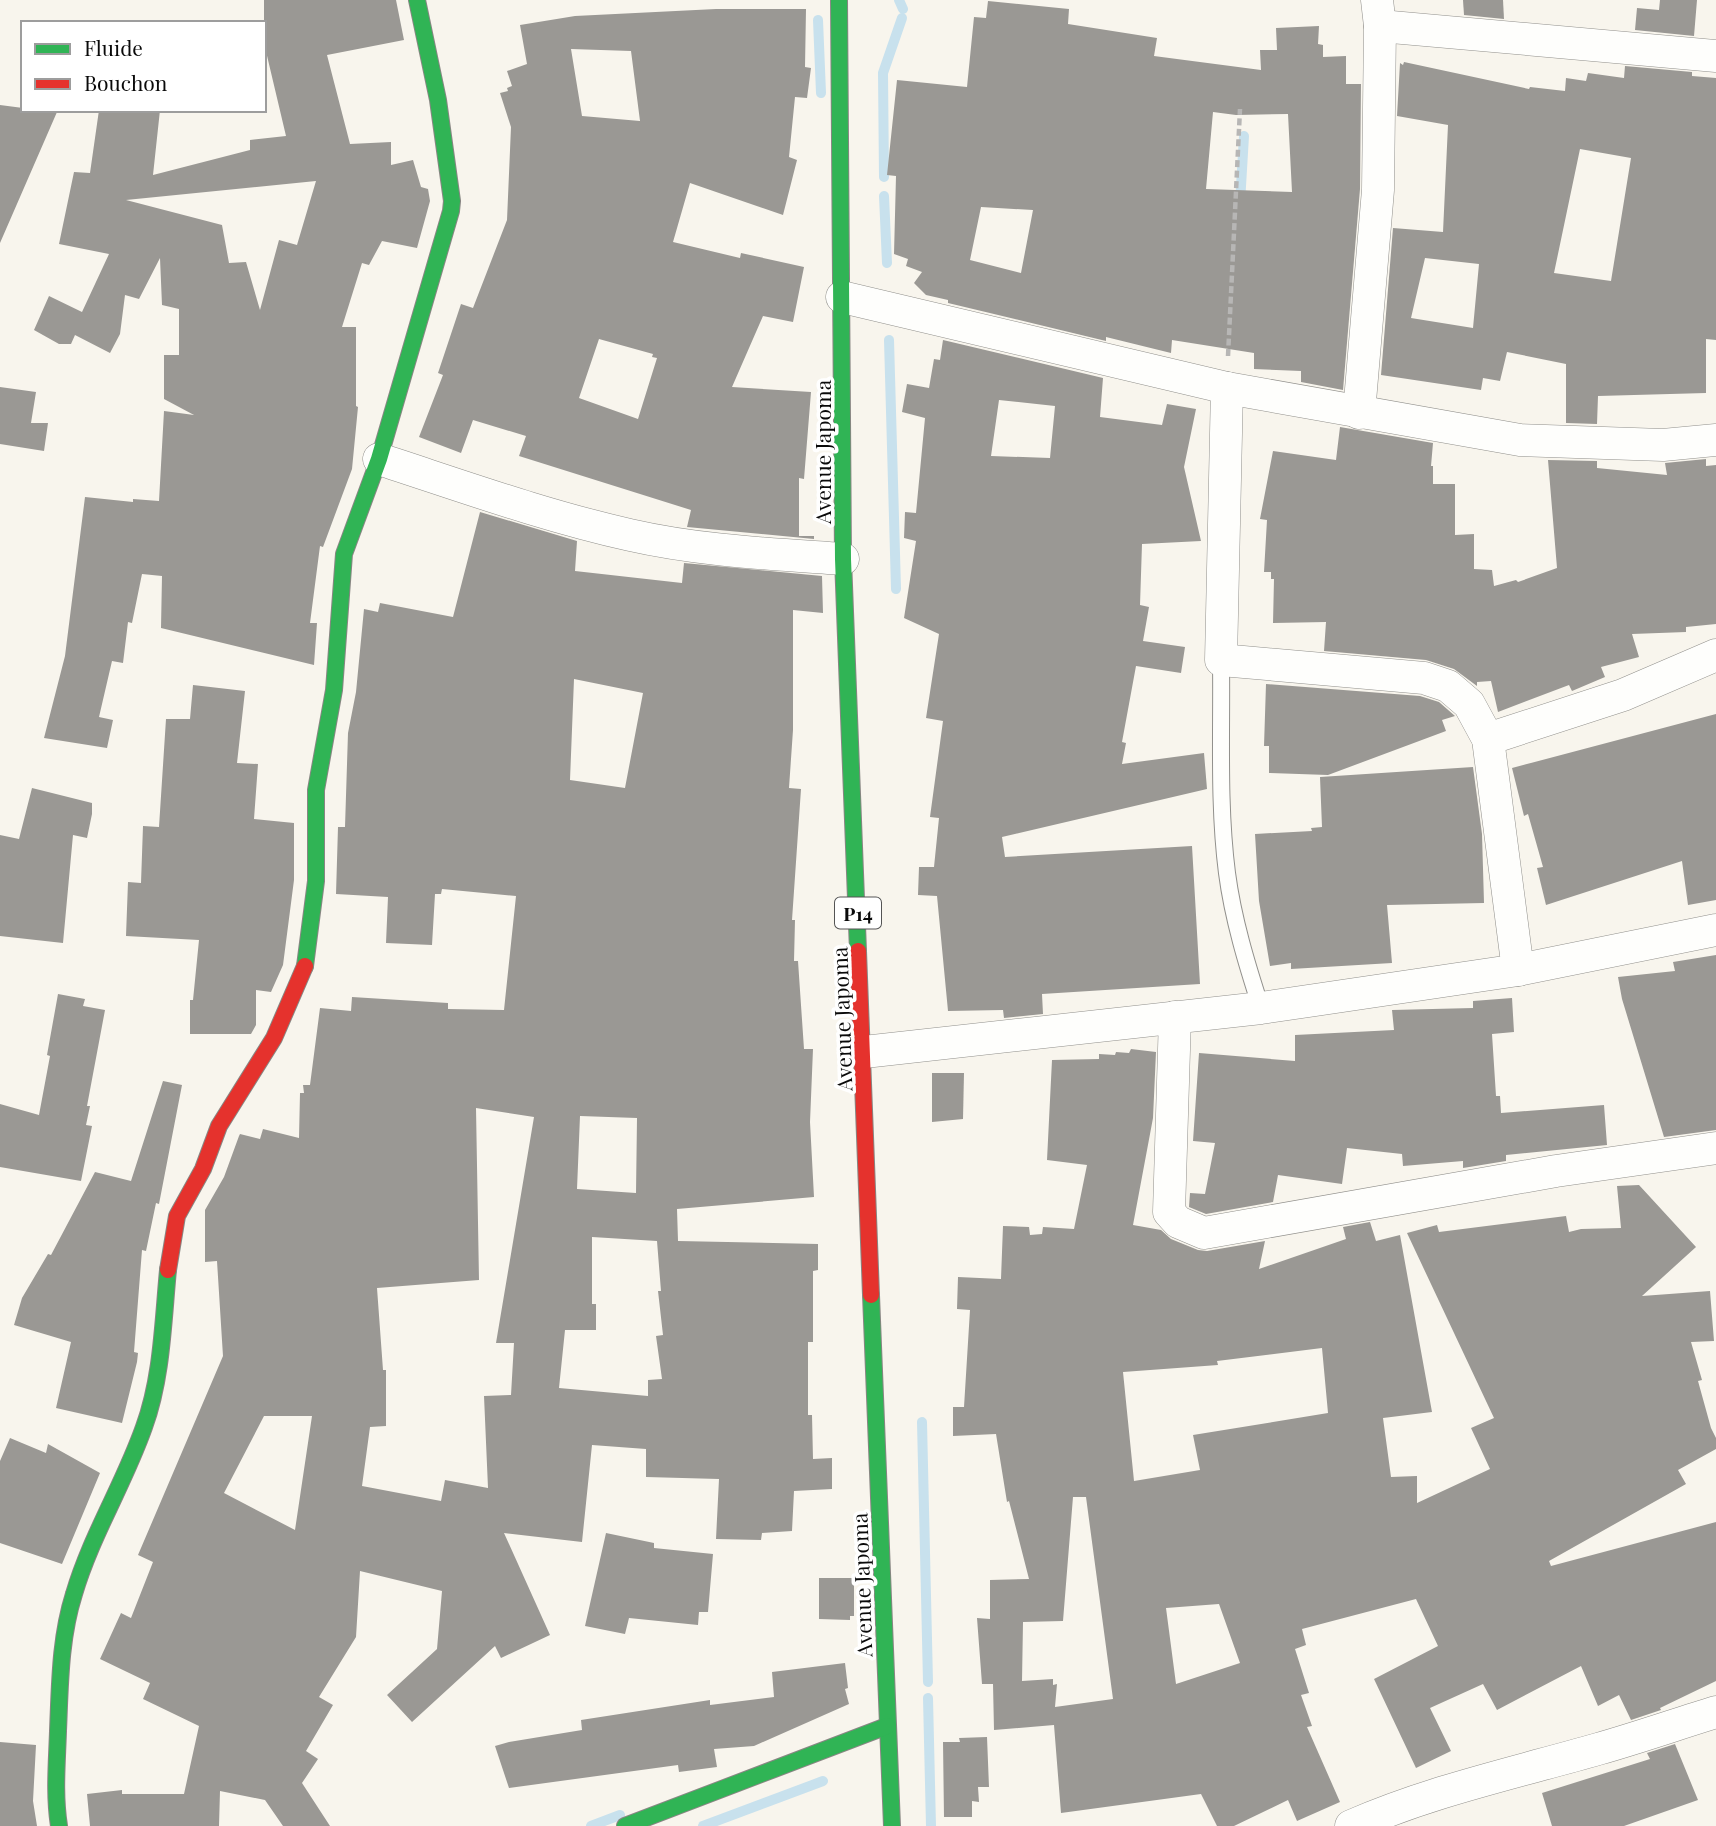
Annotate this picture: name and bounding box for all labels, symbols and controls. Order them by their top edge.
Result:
legend [21,21,266,112]
text: Fluide [84,33,143,61]
text: Bouchon [84,68,168,96]
street label: Avenue Japoma [808,379,836,525]
road number: P14 [835,897,881,928]
street label: Avenue Japoma [824,946,858,1093]
street label: Avenue Japoma [844,1512,878,1659]

